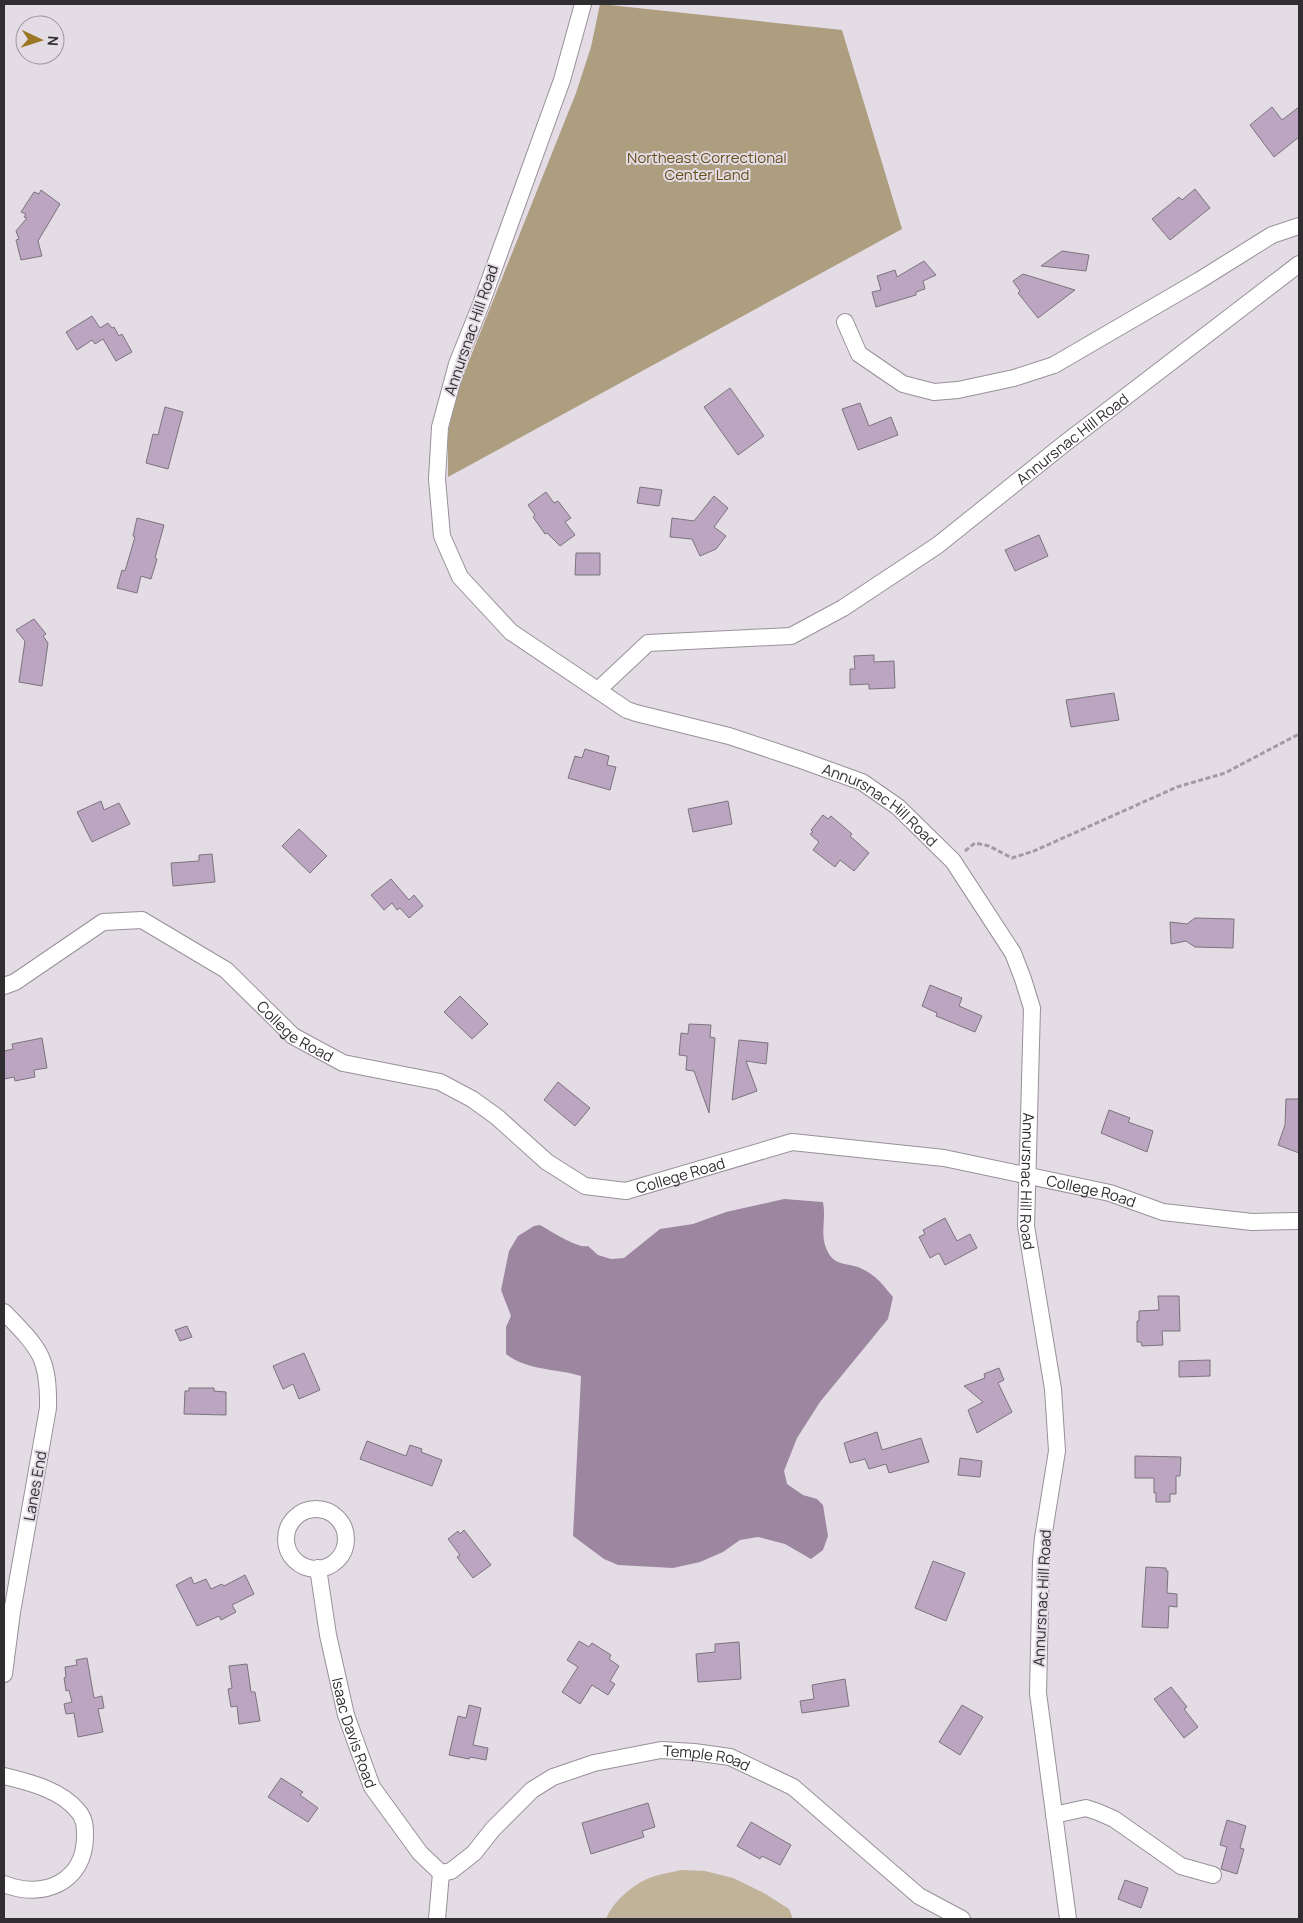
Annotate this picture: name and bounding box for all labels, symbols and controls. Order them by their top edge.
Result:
north arrow [15,15,65,65]
text: N [44,35,63,47]
park label: Northeast Correctional Center Land [627,147,787,185]
street label: Annursnac Hill Road [439,262,503,398]
street label: Annursnac Hill Road [1011,388,1133,489]
street label: Annursnac Hill Road [819,758,942,851]
street label: College Road [252,996,337,1067]
street label: Annursnac Hill Road [1015,1112,1040,1251]
street label: College Road [633,1152,727,1198]
street label: College Road [1045,1169,1139,1212]
street label: Lanes End [19,1449,51,1523]
street label: Annursnac Hill Road [1028,1529,1056,1667]
street label: Isaac Davis Road [327,1675,382,1791]
street label: Temple Road [663,1740,754,1776]

